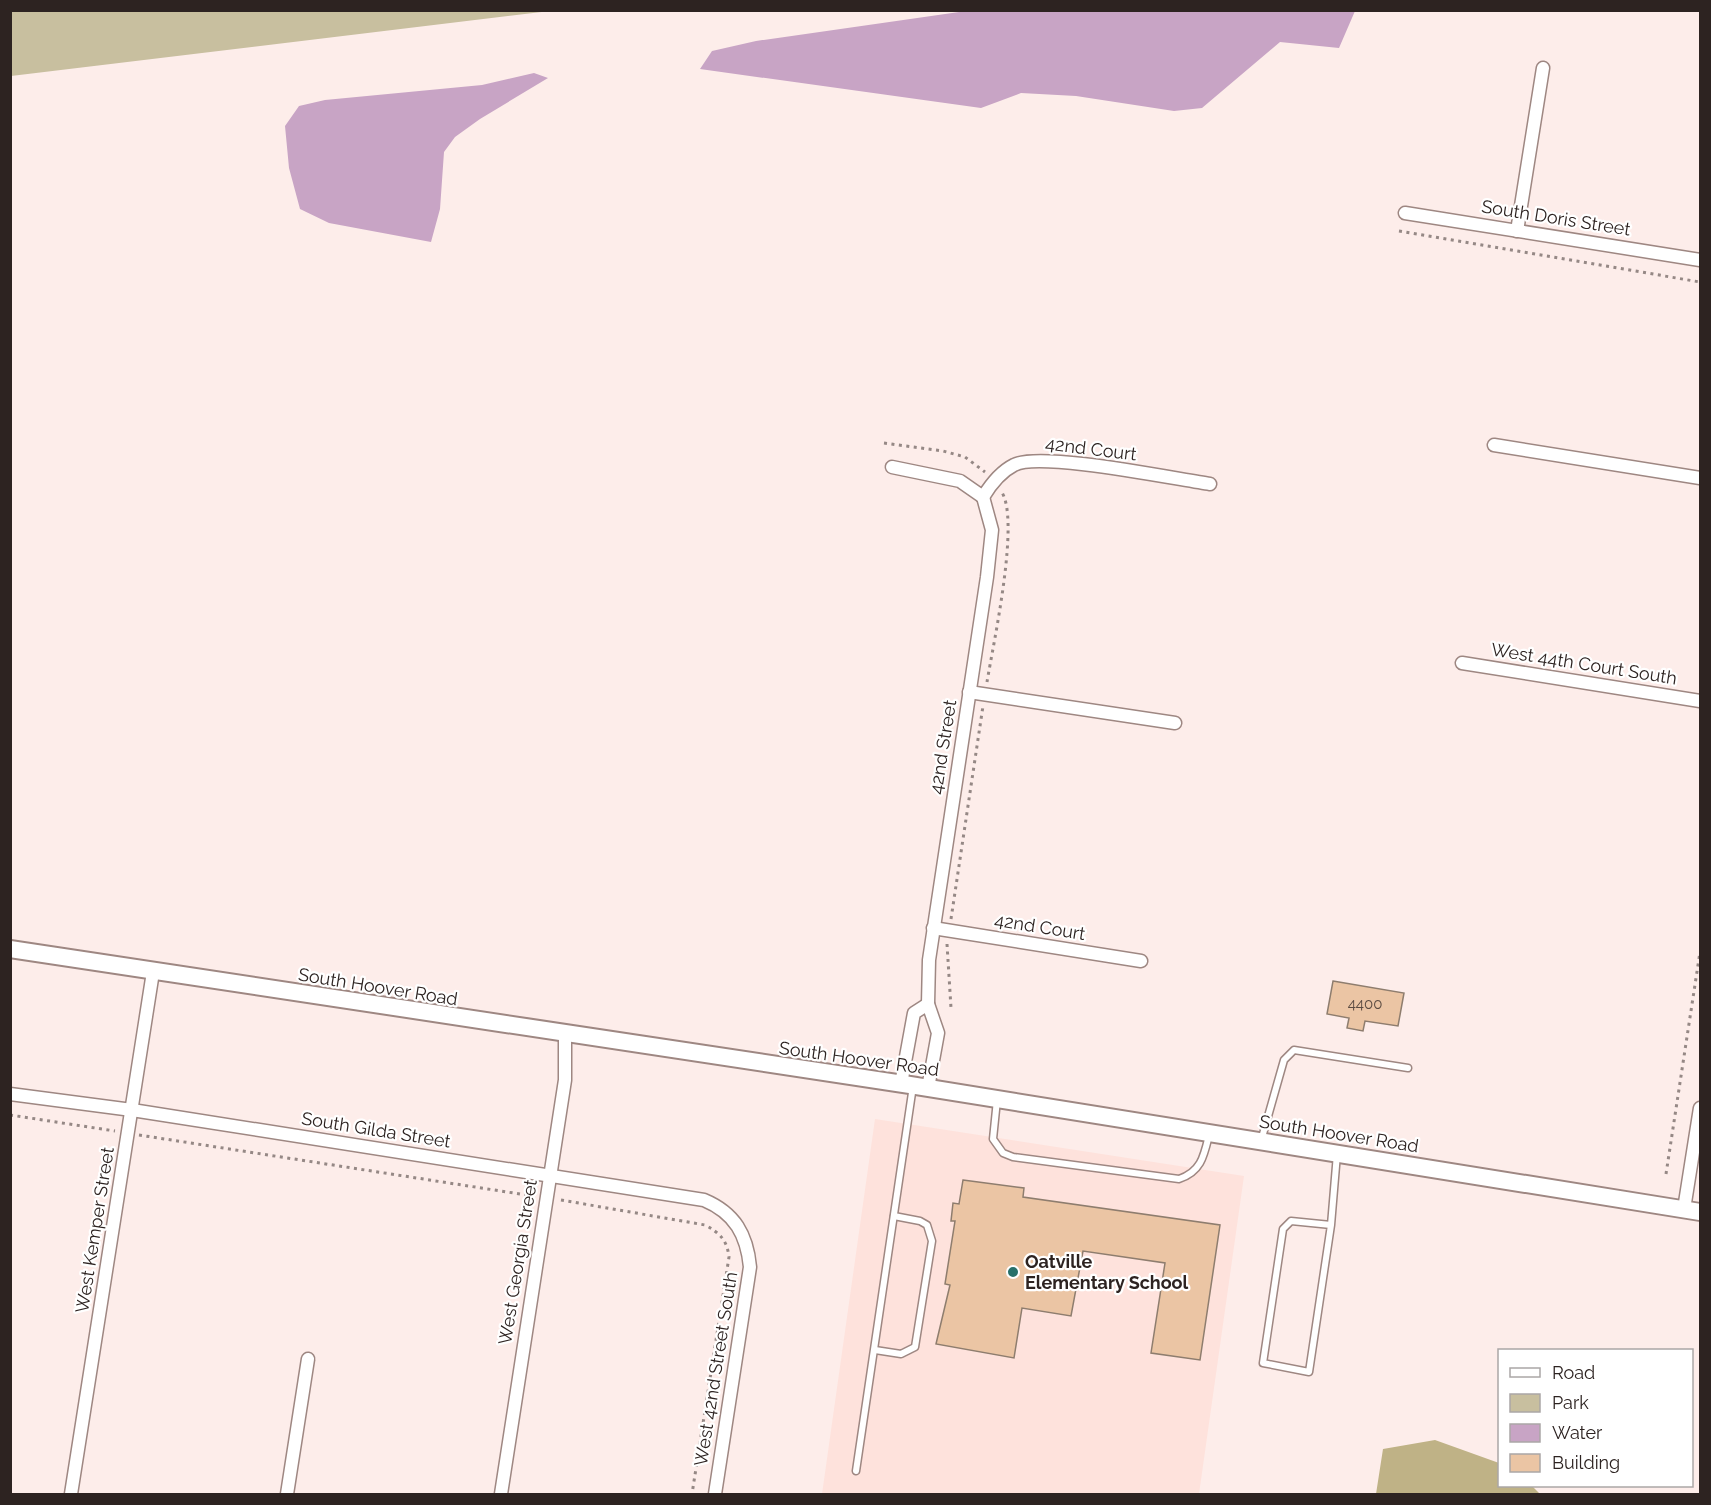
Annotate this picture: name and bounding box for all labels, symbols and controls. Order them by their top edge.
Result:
street label: South Doris Street [1480,195,1632,240]
street label: 42nd Court [1044,433,1138,465]
street label: West 44th Court South [1490,638,1678,689]
street label: 42nd Street [925,698,960,796]
street label: 42nd Court [993,909,1087,944]
street label: South Hoover Road [297,964,459,1009]
house number: 4400 [1348,995,1382,1013]
street label: South Hoover Road [778,1037,940,1080]
street label: South Gilda Street [300,1107,452,1152]
street label: South Hoover Road [1258,1111,1420,1156]
street label: West Kemper Street [71,1145,118,1314]
street label: West Georgia Street [494,1178,541,1346]
place label: Oatville Elementary School [1025,1251,1189,1293]
marker: Oatville Elementary School [1006,1265,1020,1279]
street label: West 42nd Street South [690,1270,741,1468]
legend [1498,1349,1693,1487]
text: Road [1552,1362,1595,1383]
text: Park [1552,1392,1589,1413]
text: Water [1552,1422,1603,1443]
text: Building [1552,1452,1620,1473]

